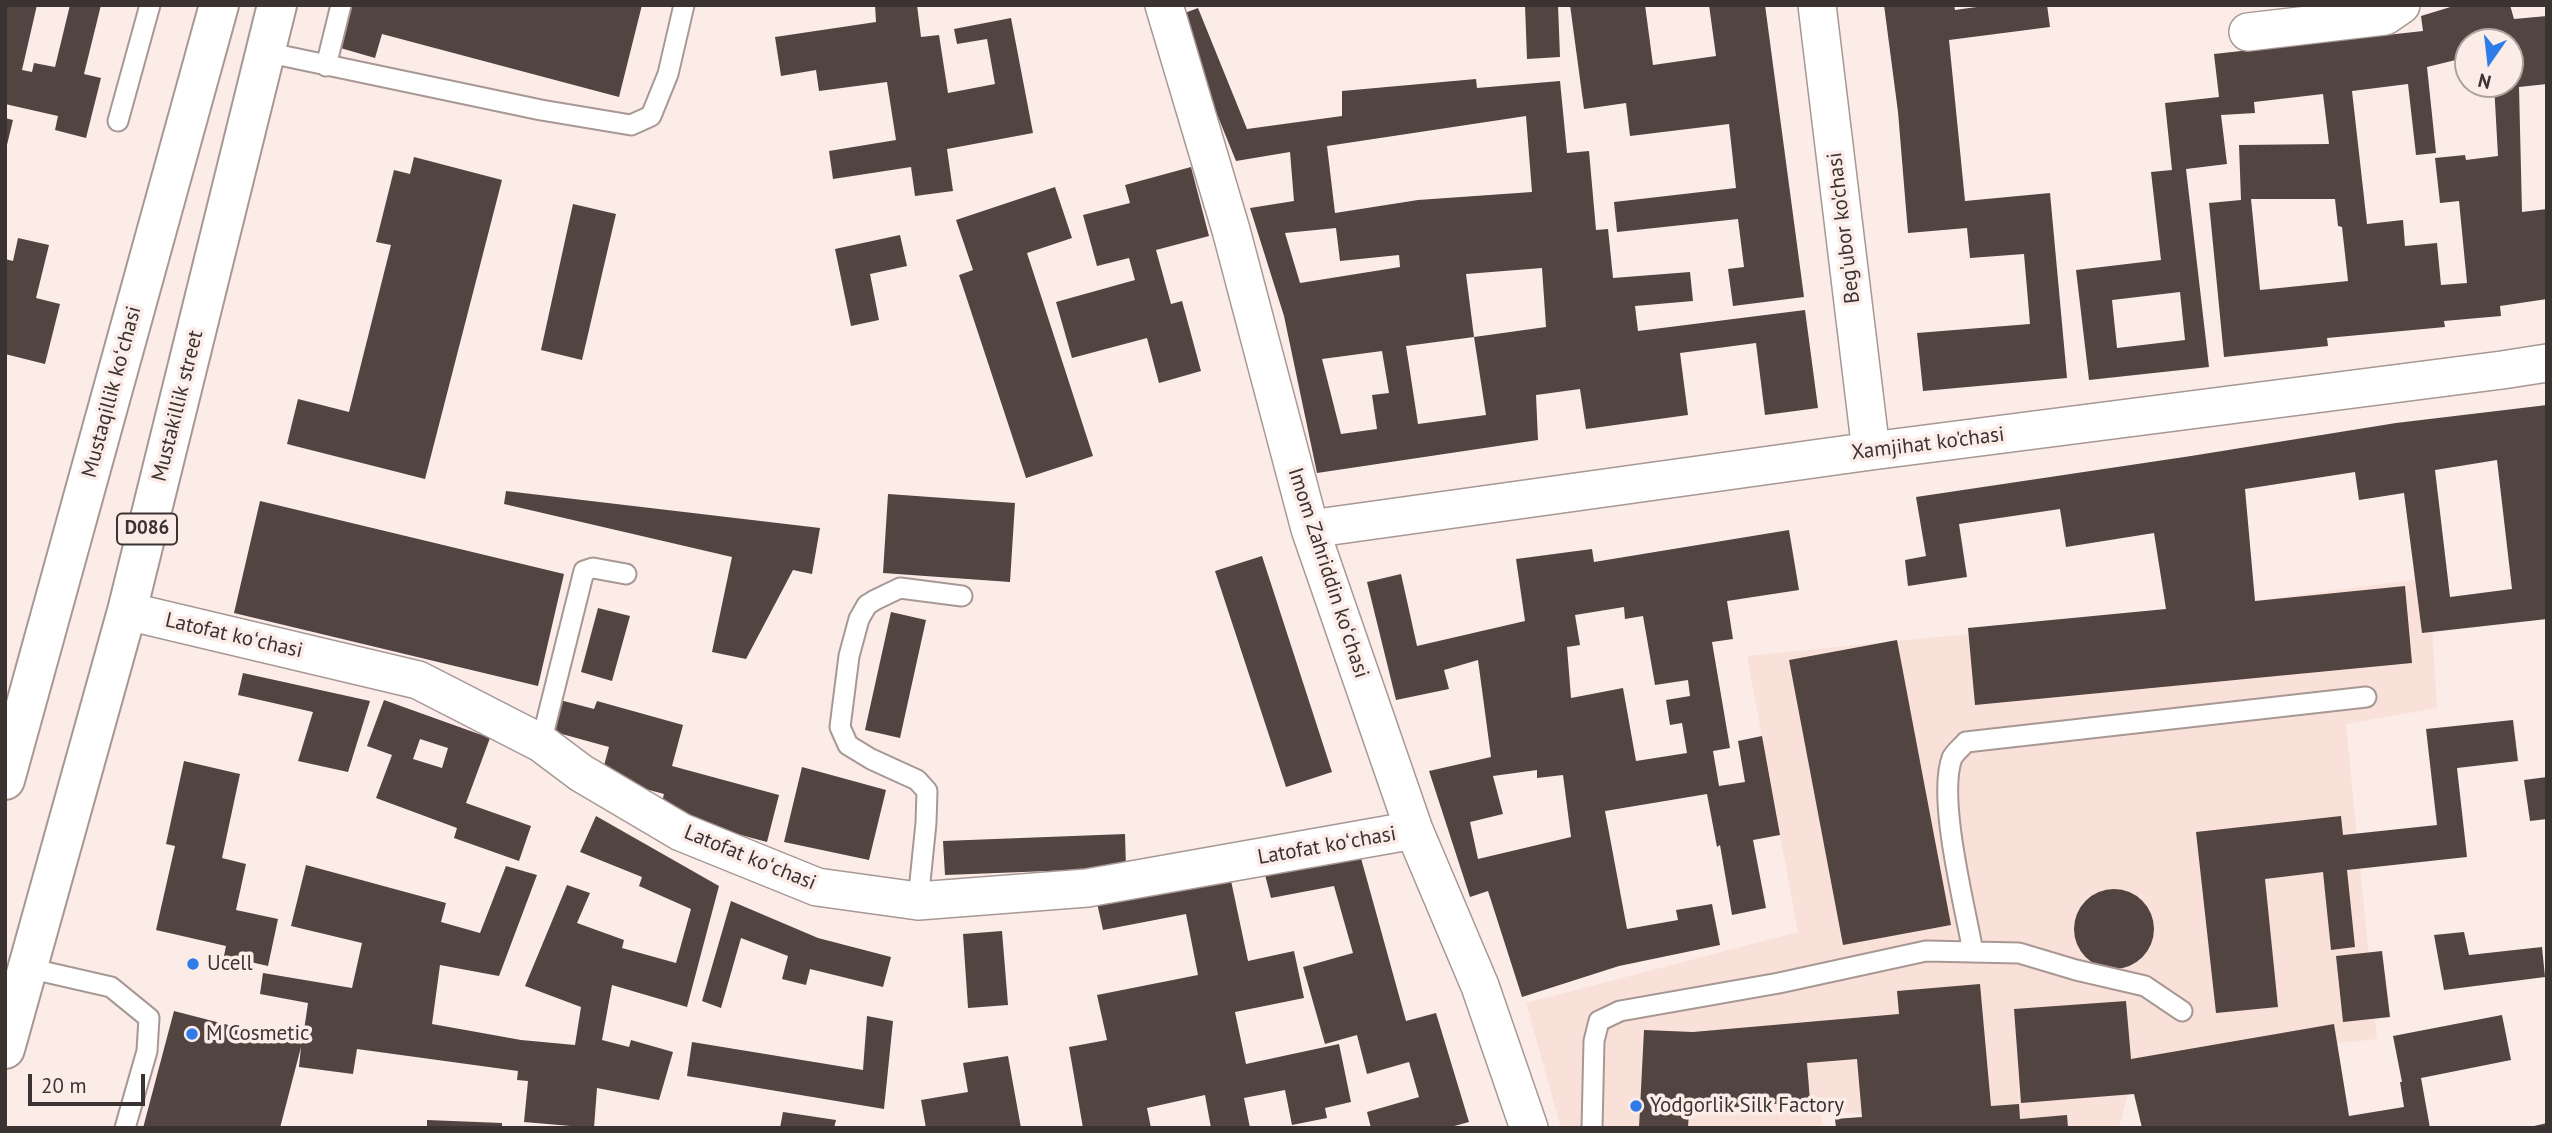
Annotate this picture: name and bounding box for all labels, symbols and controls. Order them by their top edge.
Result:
north arrow [2454,28,2524,98]
text: N [2475,68,2493,95]
street label: Beg'ubor ko'chasi [1822,151,1866,305]
street label: Mustaqillik koʻchasi [77,304,147,480]
street label: Mustakillik street [147,328,209,484]
street label: Xamjihat ko'chasi [1850,422,2006,466]
street label: Imom Zahriddin koʻchasi [1282,465,1374,681]
road number: D086 [117,514,177,544]
street label: Latofat koʻchasi [163,608,305,664]
street label: Latofat koʻchasi [680,820,820,896]
street label: Latofat koʻchasi [1256,821,1398,871]
place label: Ucell [207,951,253,977]
marker: Ucell [185,956,201,972]
place label: M Cosmetic [206,1021,310,1047]
marker: M Cosmetic [184,1026,200,1042]
scale bar [32,1060,149,1104]
text: 20 m [41,1072,87,1099]
place label: Yodgorlik Silk Factory [1650,1093,1844,1119]
marker: Yodgorlik Silk Factory [1628,1098,1644,1114]

